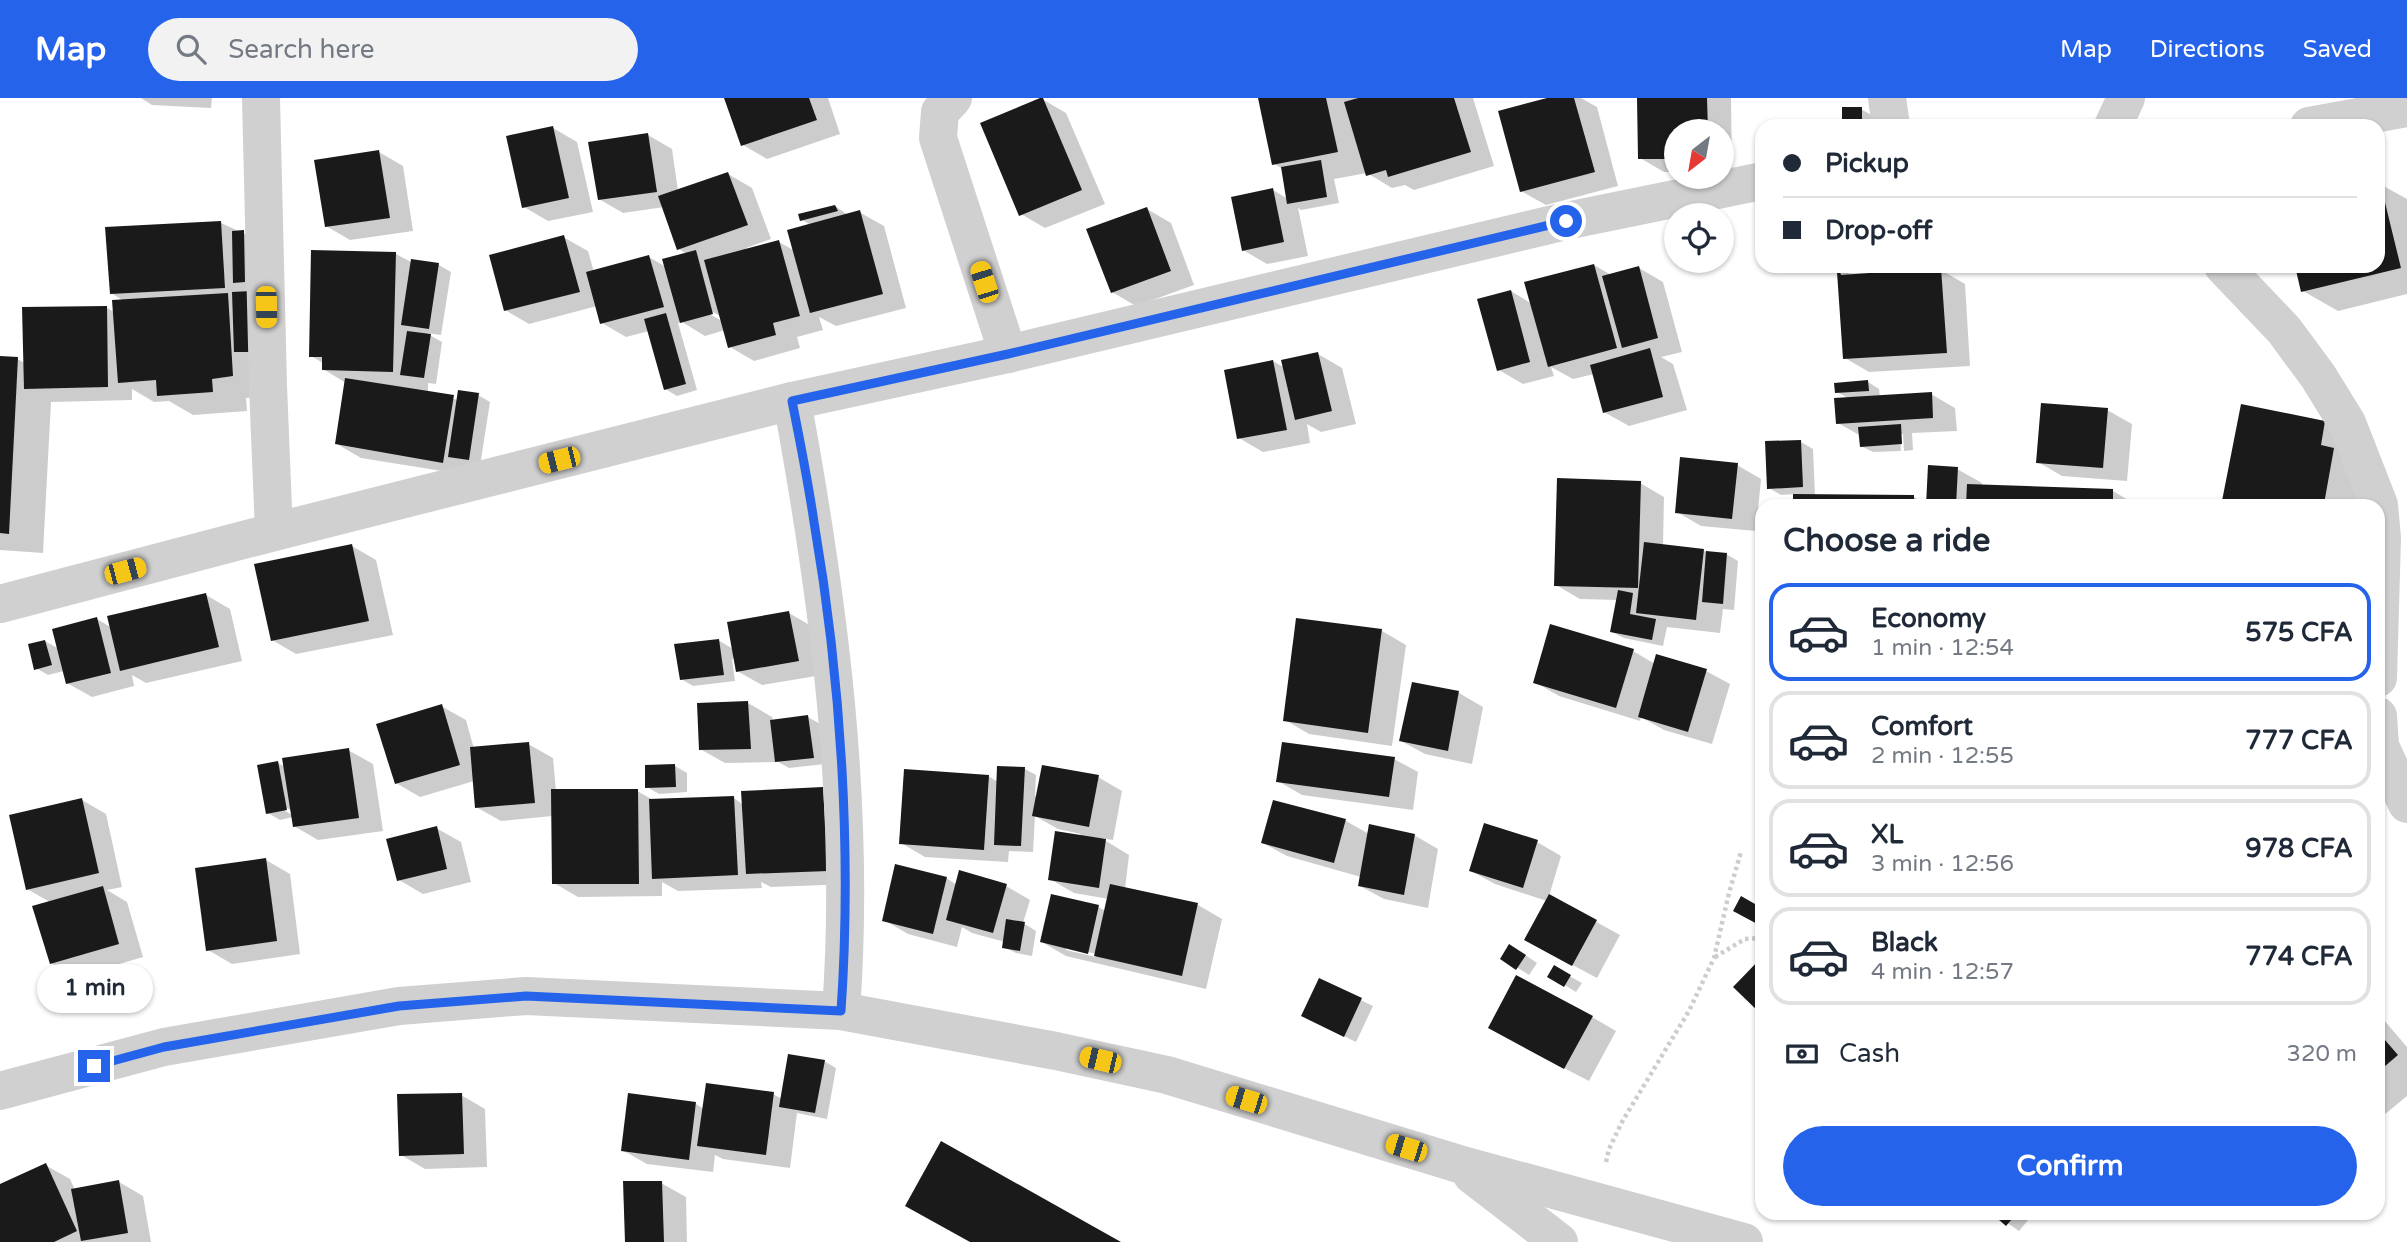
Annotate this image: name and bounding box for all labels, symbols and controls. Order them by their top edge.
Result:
search box [148,18,638,81]
text: Map [35,30,106,69]
icon: search [172,30,210,68]
text: Search here [228,34,374,65]
text: Map [2060,35,2112,64]
text: Directions [2150,35,2265,64]
text: Saved [2303,35,2372,64]
north arrow [1664,119,1734,189]
map controls [1664,119,1734,273]
text: Pickup [1825,148,1909,179]
button: locate [1664,203,1734,273]
route start [1550,205,1582,237]
text: Drop-off [1825,215,1932,246]
car [968,259,1001,305]
car [256,286,277,328]
car [537,445,582,475]
text: Choose a ride [1783,522,1990,560]
car [102,555,149,587]
icon: car [1787,601,1850,664]
text: Economy [1871,603,1986,634]
text: 575 CFA [2245,617,2353,648]
text: 1 min · 12:54 [1871,634,2014,662]
icon: car [1787,709,1850,772]
text: Comfort [1871,711,1973,742]
text: 777 CFA [2245,725,2353,756]
text: 2 min · 12:55 [1871,742,2014,770]
icon: car [1787,817,1850,880]
text: XL [1871,819,1903,850]
text: 978 CFA [2245,833,2353,864]
text: 3 min · 12:56 [1871,850,2014,878]
icon: car [1787,925,1850,988]
text: Black [1871,927,1938,958]
text: 774 CFA [2245,941,2353,972]
text: 4 min · 12:57 [1871,958,2014,986]
callout: 1 min [36,964,152,1014]
text: 1 min [64,974,126,1002]
icon: cash [1783,1035,1821,1073]
text: Cash [1839,1038,1900,1069]
text: 320 m [2287,1040,2357,1068]
car [1078,1045,1123,1075]
route end [78,1050,110,1082]
car [1223,1084,1270,1116]
button: Confirm [1783,1126,2357,1206]
car [1383,1132,1430,1164]

